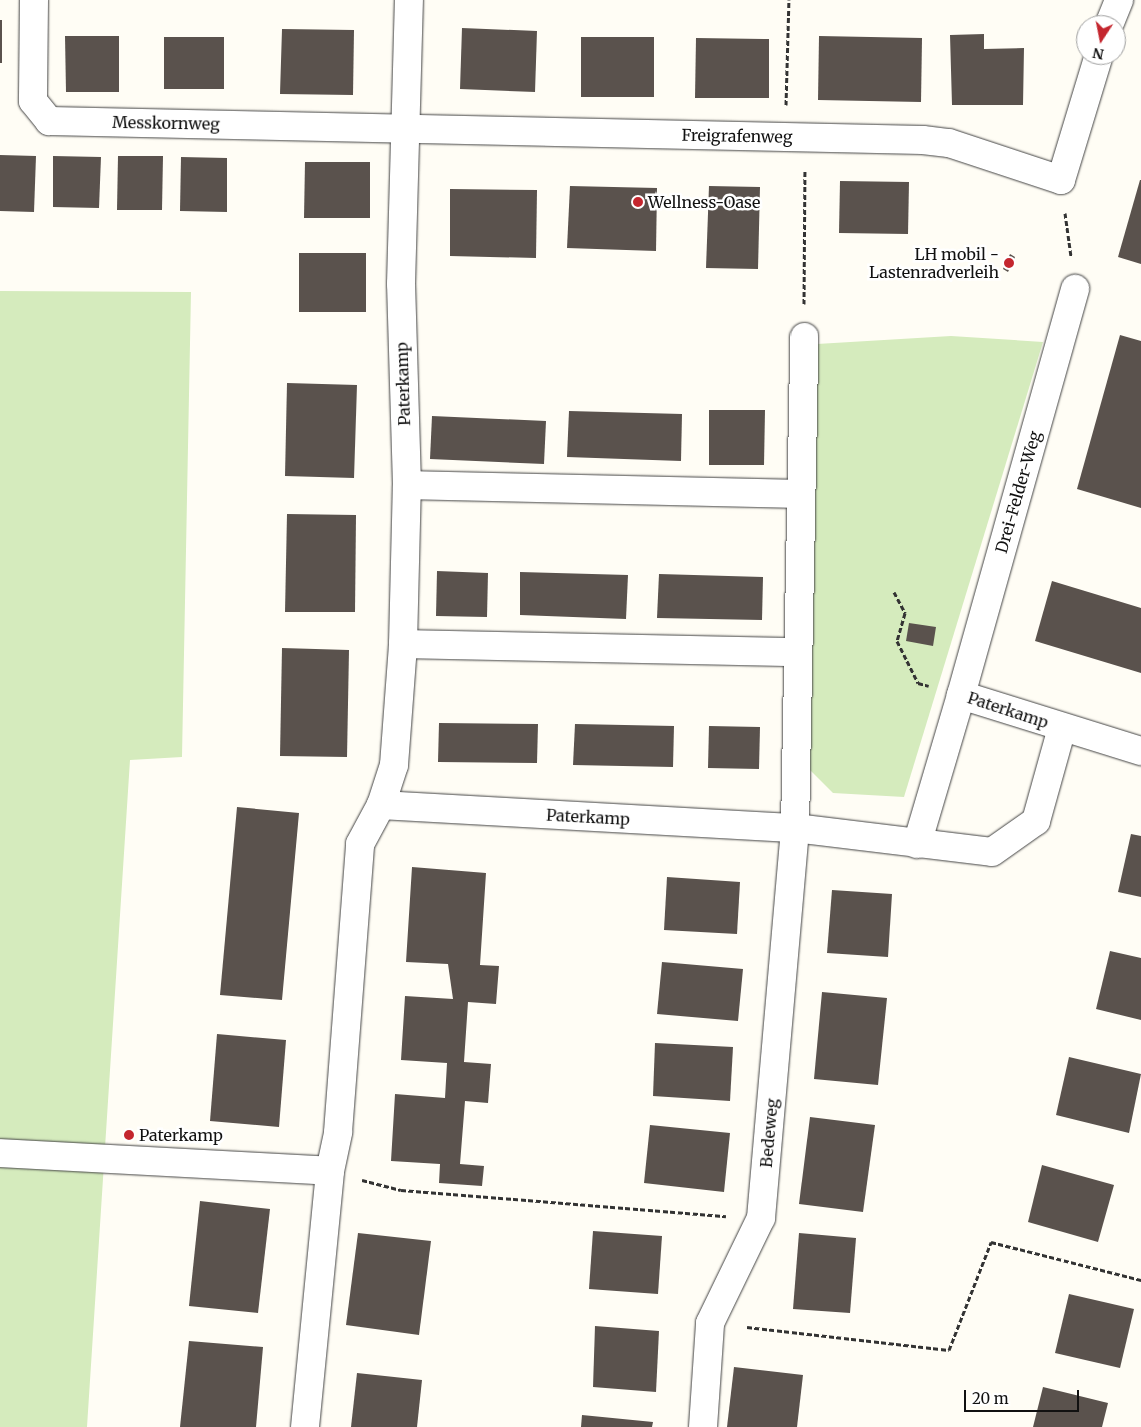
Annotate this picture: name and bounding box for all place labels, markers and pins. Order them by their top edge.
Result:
place label: Wellness-Oase [648,192,760,212]
marker: Wellness-Oase [632,196,644,208]
place label: LH mobil - Lastenradverleih [869,244,999,282]
marker: LH mobil - Lastenradverleih [1003,257,1015,269]
place label: Paterkamp [139,1125,223,1145]
marker: Paterkamp [123,1129,135,1141]

